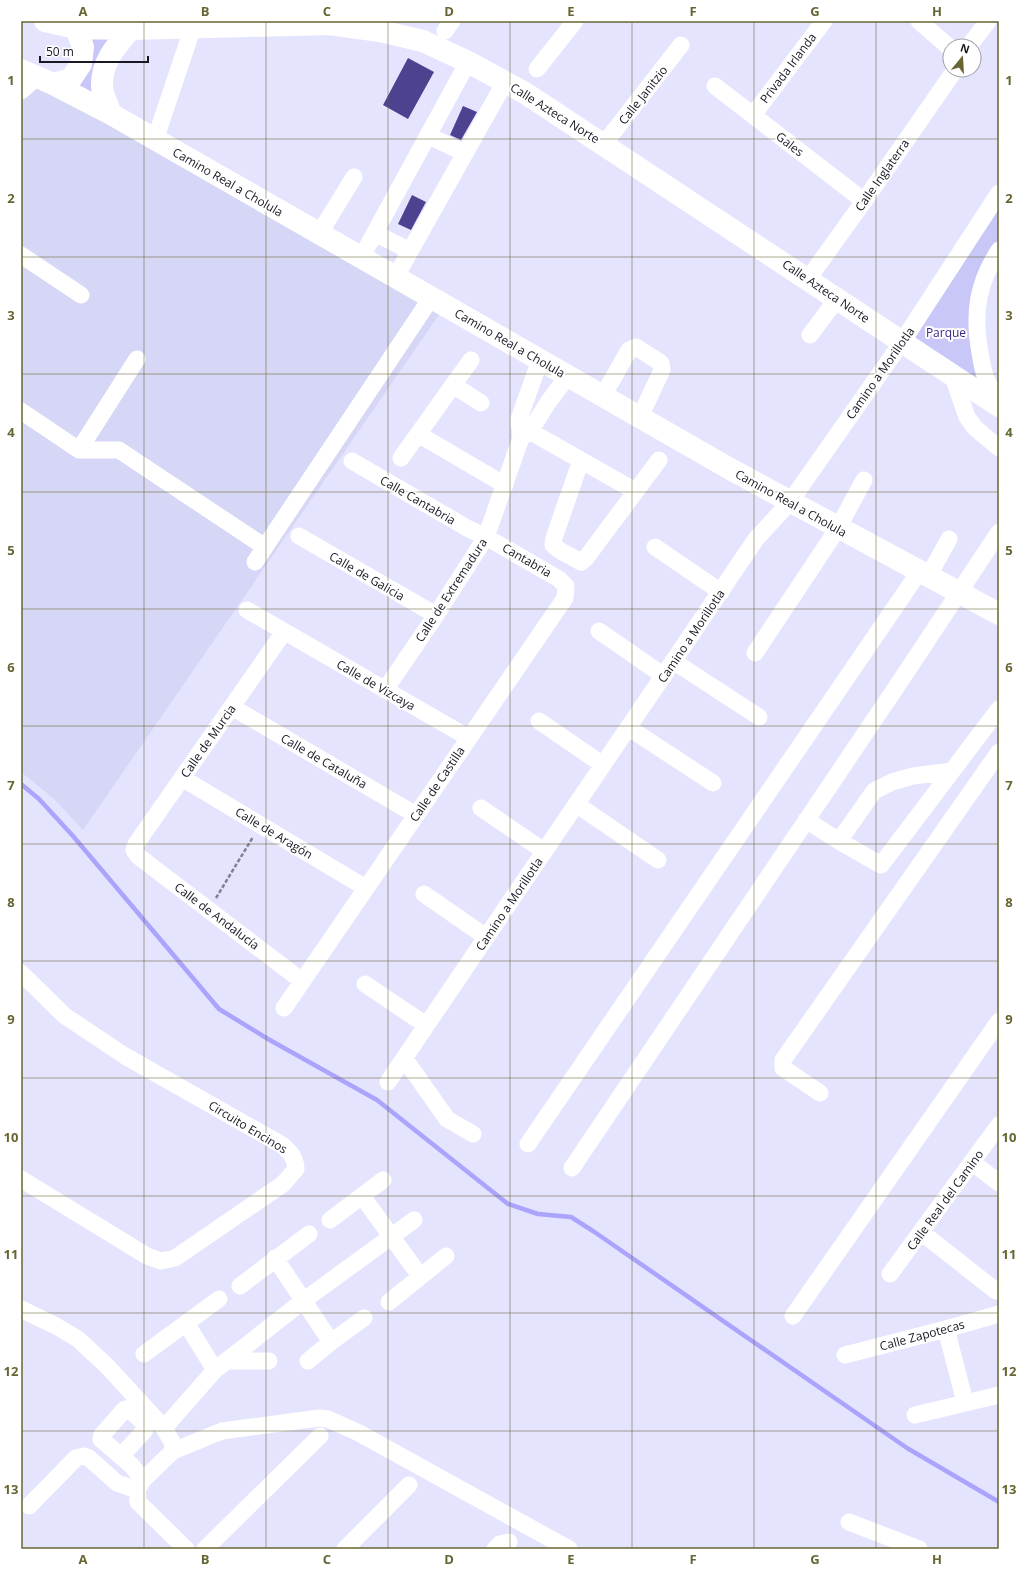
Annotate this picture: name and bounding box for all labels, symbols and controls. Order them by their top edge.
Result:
text: A [79,2,88,20]
text: B [201,2,210,20]
text: C [323,2,331,20]
text: D [444,2,454,20]
text: E [567,2,575,20]
text: F [689,2,697,20]
text: G [810,2,820,20]
text: H [932,2,942,20]
street label: Privada Irlanda [756,29,820,107]
scale bar [40,38,148,64]
north arrow [942,38,982,78]
text: N [959,39,972,57]
text: 50 m [46,43,74,60]
street label: Calle Janitzio [615,62,671,128]
text: 1 [7,71,15,89]
text: 1 [1005,71,1013,89]
street label: Calle Azteca Norte [507,79,603,147]
street label: Gales [773,128,808,160]
street label: Calle Inglaterra [851,135,913,215]
street label: Camino Real a Cholula [170,143,286,221]
text: 2 [7,189,15,207]
text: 2 [1005,189,1013,207]
street label: Calle Azteca Norte [779,255,873,327]
street label: Camino Real a Cholula [452,304,568,382]
text: 3 [7,306,15,324]
text: 3 [1005,306,1013,324]
street label: Camino a Morillotla [842,323,918,423]
park label: Parque [926,324,966,341]
text: 4 [7,423,15,441]
text: 4 [1005,423,1013,441]
street label: Camino Real a Cholula [732,465,850,541]
street label: Calle Cantabria [377,471,459,529]
street label: Calle de Extremadura [411,535,491,645]
street label: Cantabria [499,539,555,581]
text: 5 [7,541,15,559]
text: 5 [1005,541,1013,559]
street label: Calle de Galicia [326,548,408,604]
street label: Camino a Morillotla [653,586,729,686]
street label: Calle de Vizcaya [334,656,418,714]
text: 6 [7,658,15,676]
text: 6 [1005,658,1013,676]
street label: Calle de Murcia [176,701,240,781]
street label: Calle de Cataluña [278,729,370,793]
street label: Calle de Castilla [406,743,468,825]
text: 7 [7,776,15,794]
text: 7 [1005,776,1013,794]
street label: Calle de Aragón [232,803,316,863]
street label: Camino a Morillotla [471,854,547,954]
street label: Calle de Andalucía [171,878,263,954]
text: 8 [7,893,15,911]
text: 8 [1005,893,1013,911]
text: 9 [7,1010,15,1028]
text: 9 [1005,1010,1013,1028]
street label: Circuito Encinos [205,1097,291,1157]
text: 10 [4,1128,18,1146]
text: 10 [1002,1128,1016,1146]
street label: Calle Real del Camino [903,1146,987,1254]
text: 11 [4,1245,18,1263]
text: 11 [1002,1245,1016,1263]
street label: Calle Zapotecas [878,1315,967,1355]
text: 12 [4,1362,19,1380]
text: 12 [1002,1362,1017,1380]
text: 13 [4,1480,18,1498]
text: 13 [1002,1480,1016,1498]
text: A [79,1550,88,1568]
text: B [201,1550,210,1568]
text: C [323,1550,331,1568]
text: D [444,1550,454,1568]
text: E [567,1550,575,1568]
text: F [689,1550,697,1568]
text: G [810,1550,820,1568]
text: H [932,1550,942,1568]

